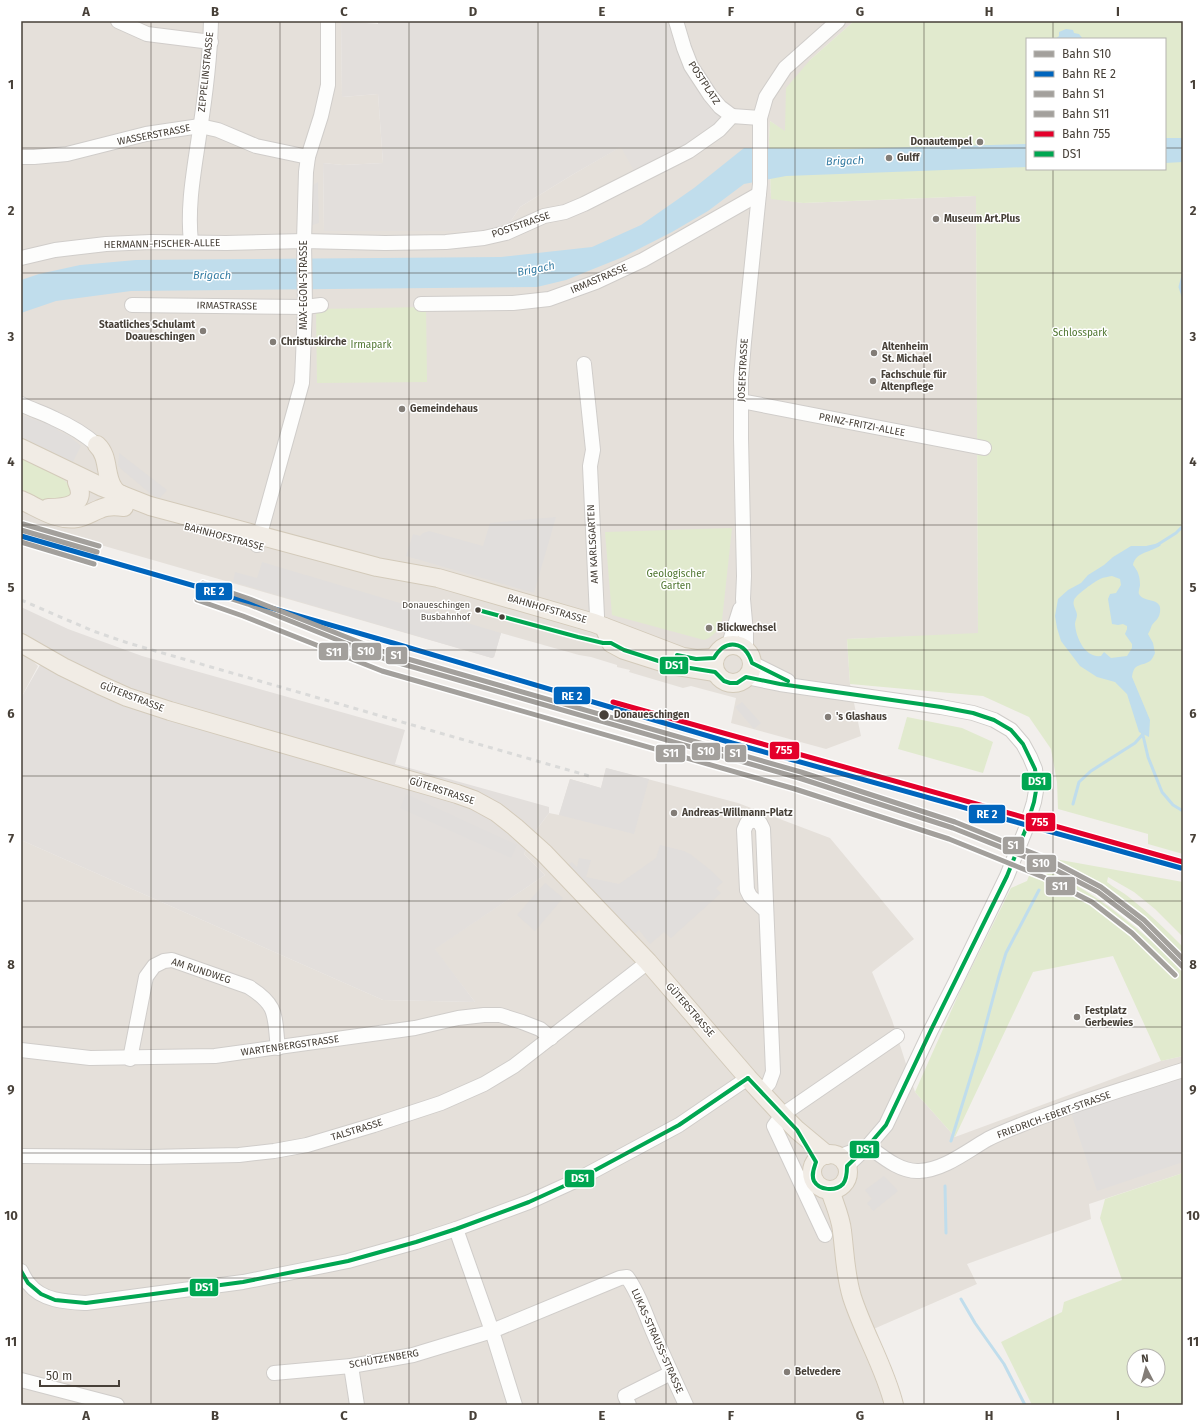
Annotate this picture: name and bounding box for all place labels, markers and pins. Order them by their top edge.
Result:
place label: Donautempel [911,136,972,148]
marker: Donautempel [975,137,985,147]
place label: Gulff [897,152,921,164]
marker: Gulff [884,153,894,163]
place label: Museum Art.Plus [944,213,1020,225]
marker: Museum Art.Plus [931,214,941,224]
place label: Staatliches Schulamt Doaueschingen [99,319,195,343]
marker: Staatliches Schulamt Doaueschingen [198,326,208,336]
place label: Christuskirche [281,336,347,348]
marker: Christuskirche [268,337,278,347]
place label: Altenheim St. Michael [881,341,932,365]
marker: Altenheim St. Michael [869,348,879,358]
place label: Fachschule für Altenpflege [880,369,948,393]
marker: Fachschule für Altenpflege [868,376,878,386]
place label: Gemeindehaus [410,403,478,415]
marker: Gemeindehaus [397,404,407,414]
place label: Donaueschingen Busbahnhof [402,600,471,622]
marker: Donaueschingen Busbahnhof [473,605,483,615]
unlabelled marker [497,612,507,622]
place label: Blickwechsel [717,622,776,634]
marker: Blickwechsel [704,623,714,633]
marker: Donaueschingen [597,708,611,722]
place label: Donaueschingen [614,709,690,721]
place label: 's Glashaus [836,711,887,723]
marker: 's Glashaus [823,712,833,722]
place label: Andreas-Willmann-Platz [681,807,793,819]
marker: Andreas-Willmann-Platz [669,808,679,818]
place label: Festplatz Gerbewies [1085,1005,1133,1029]
marker: Festplatz Gerbewies [1072,1012,1082,1022]
place label: Belvedere [795,1366,841,1378]
marker: Belvedere [782,1367,792,1377]

